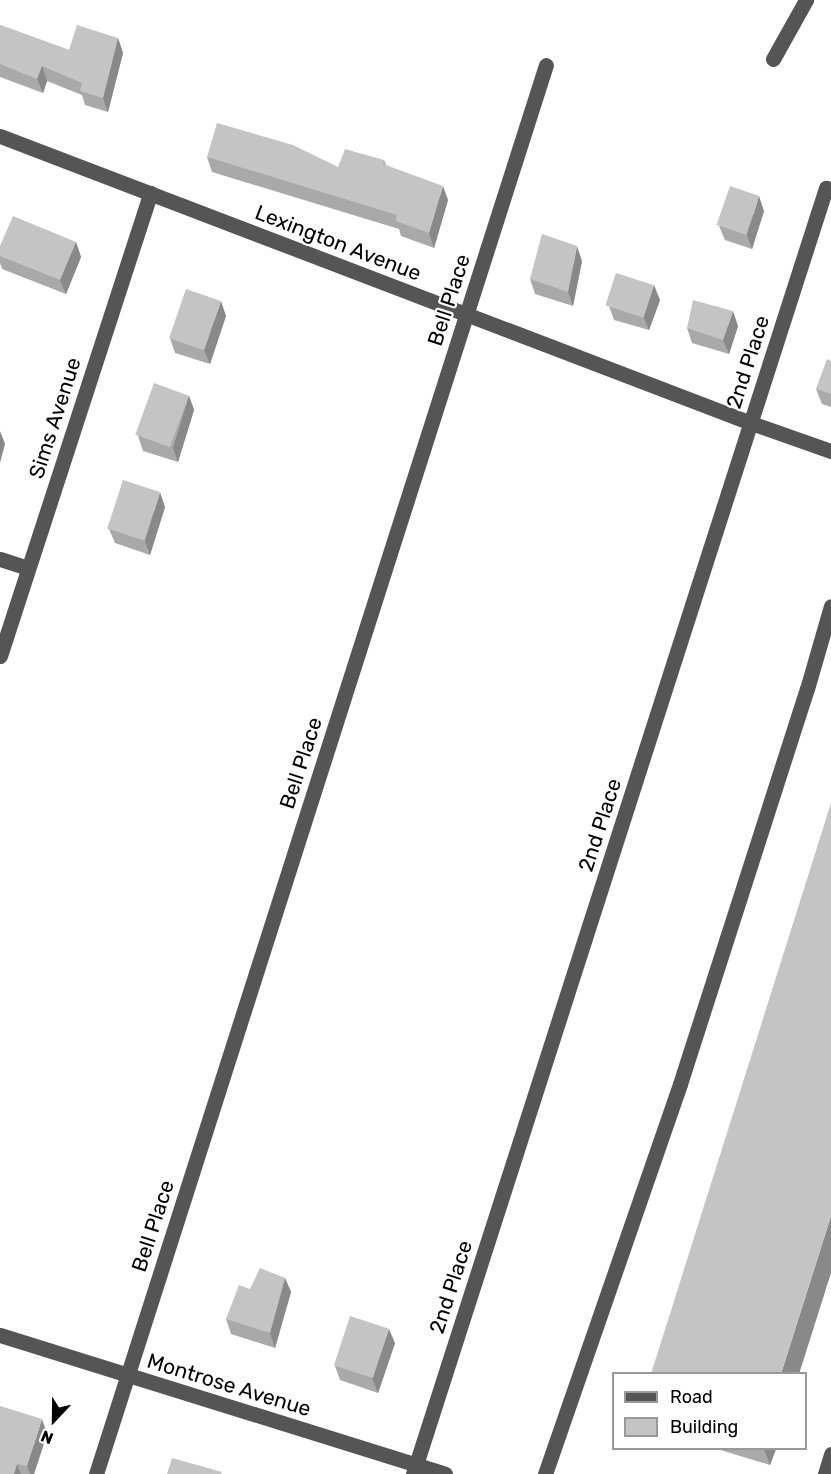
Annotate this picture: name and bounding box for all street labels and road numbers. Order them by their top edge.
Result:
street label: Lexington Avenue [251,200,425,286]
street label: Bell Place [422,251,476,349]
street label: 2nd Place [721,312,775,412]
street label: Sims Avenue [24,354,86,482]
street label: Bell Place [274,714,328,812]
street label: 2nd Place [573,775,627,875]
street label: Bell Place [126,1177,180,1275]
street label: 2nd Place [424,1237,478,1337]
street label: Montrose Avenue [144,1348,314,1422]

